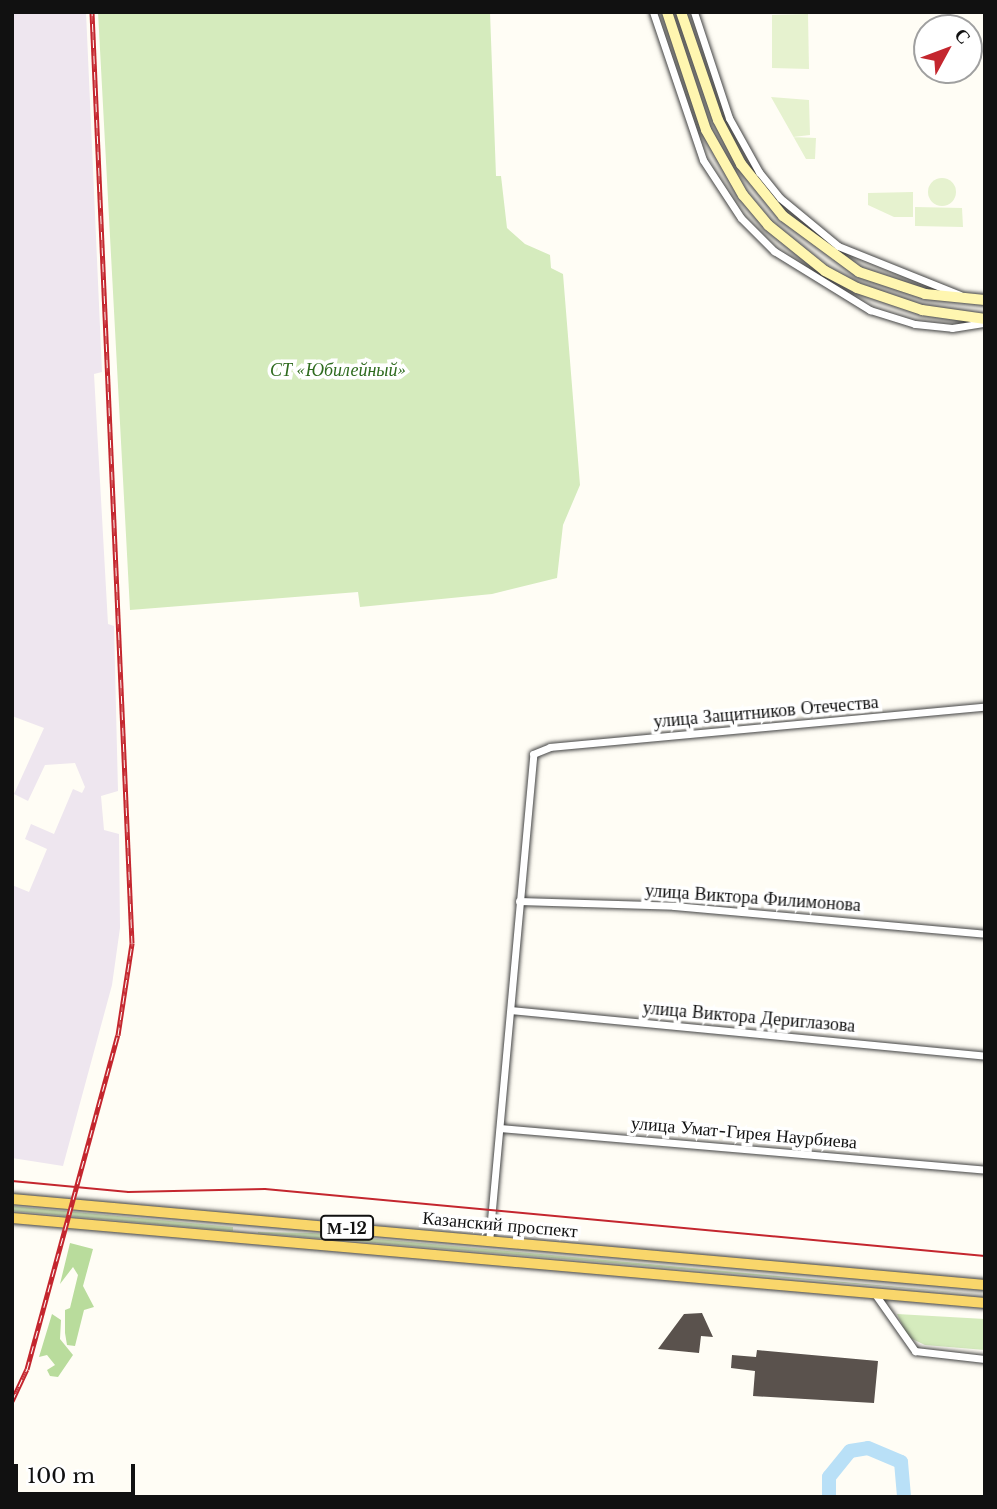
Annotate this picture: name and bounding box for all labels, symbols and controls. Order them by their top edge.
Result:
north arrow [913,14,983,84]
text: С [950,23,976,49]
park label: СТ «Юбилейный» [270,359,406,381]
street label: улица Защитников Отечества [653,691,879,733]
street label: улица Виктора Филимонова [644,880,862,916]
street label: улица Виктора Дериглазова [642,997,856,1037]
street label: улица Умат-Гирея Наурбиева [630,1112,858,1154]
street label: Казанский проспект [421,1207,579,1243]
road number: М-12 [319,1216,375,1240]
scale bar [18,1450,138,1494]
text: 100 m [27,1463,95,1489]

